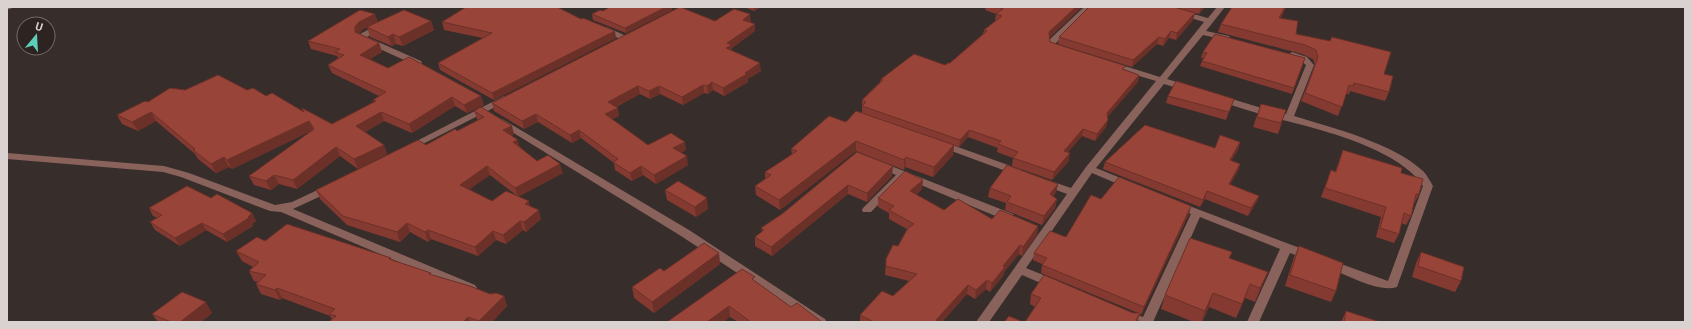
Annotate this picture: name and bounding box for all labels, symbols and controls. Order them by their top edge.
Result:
north arrow [16,16,56,56]
text: U [33,20,44,34]

